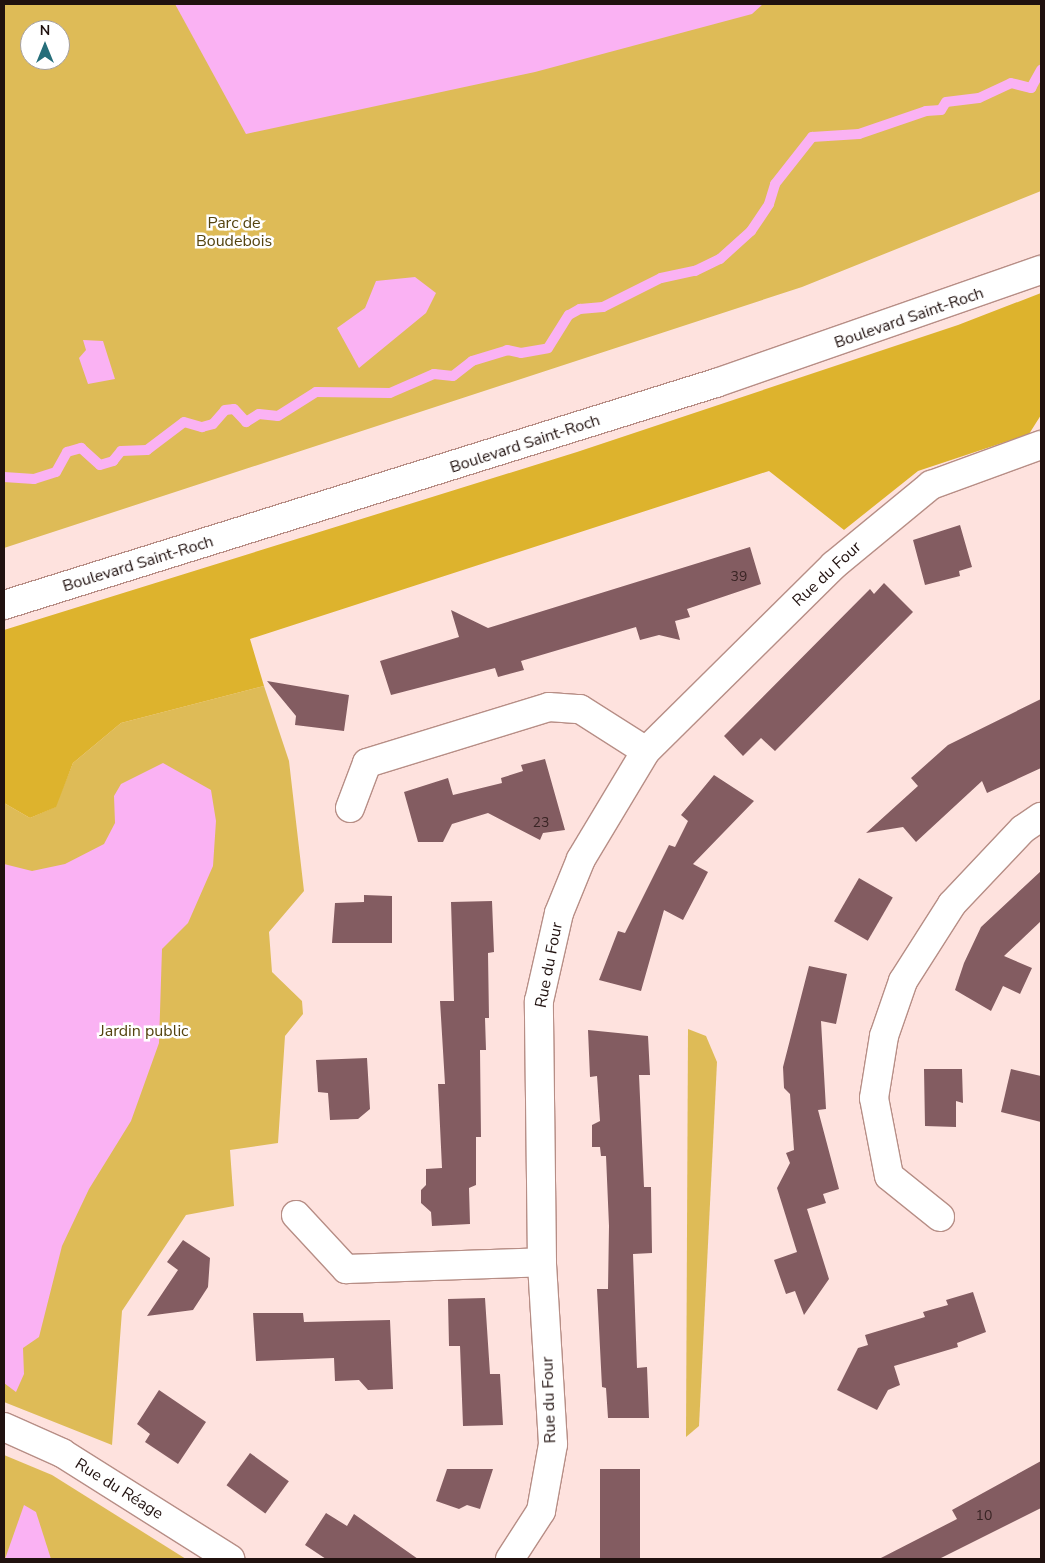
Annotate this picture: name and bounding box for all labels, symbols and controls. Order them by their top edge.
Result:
north arrow [20,20,70,70]
text: N [40,21,50,40]
park label: Parc de Boudebois [196,213,272,251]
street label: Boulevard Saint-Roch [832,283,986,353]
street label: Boulevard Saint-Roch [448,411,602,477]
street label: Boulevard Saint-Roch [60,532,216,596]
street label: Rue du Four [789,537,865,611]
house number: 39 [731,569,747,585]
house number: 23 [533,815,549,831]
street label: Rue du Four [531,921,567,1009]
park label: Jardin public [99,1021,189,1041]
street label: Rue du Four [538,1356,560,1444]
street label: Rue du Réage [71,1454,167,1524]
house number: 10 [976,1508,992,1524]

